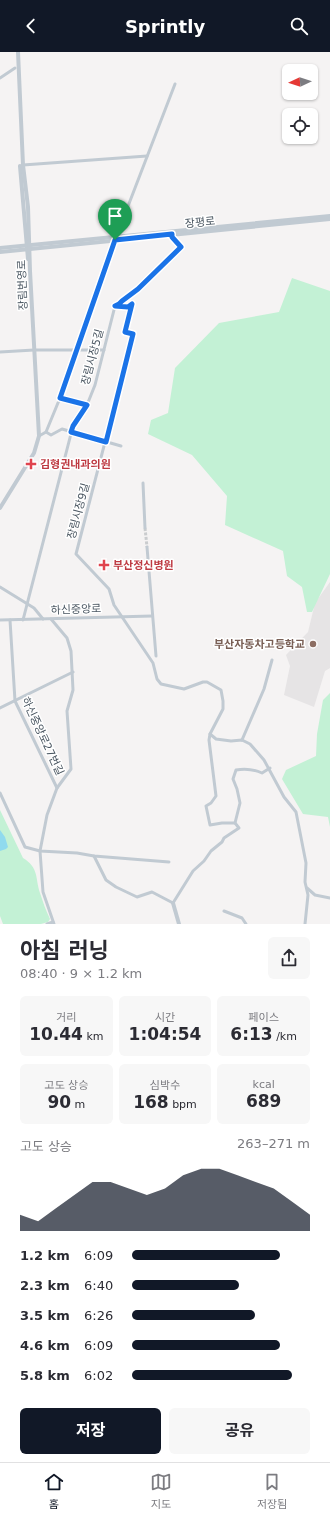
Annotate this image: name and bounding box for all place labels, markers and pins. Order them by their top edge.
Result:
pin [98,199,132,240]
marker: 김형권내과의원 [25,458,37,470]
place label: 김형권내과의원 [40,458,111,471]
marker: 부산정신병원 [98,559,110,571]
place label: 부산정신병원 [113,559,174,572]
place label: 부산자동차고등학교 [214,638,305,651]
marker: 부산자동차고등학교 [308,639,318,649]

